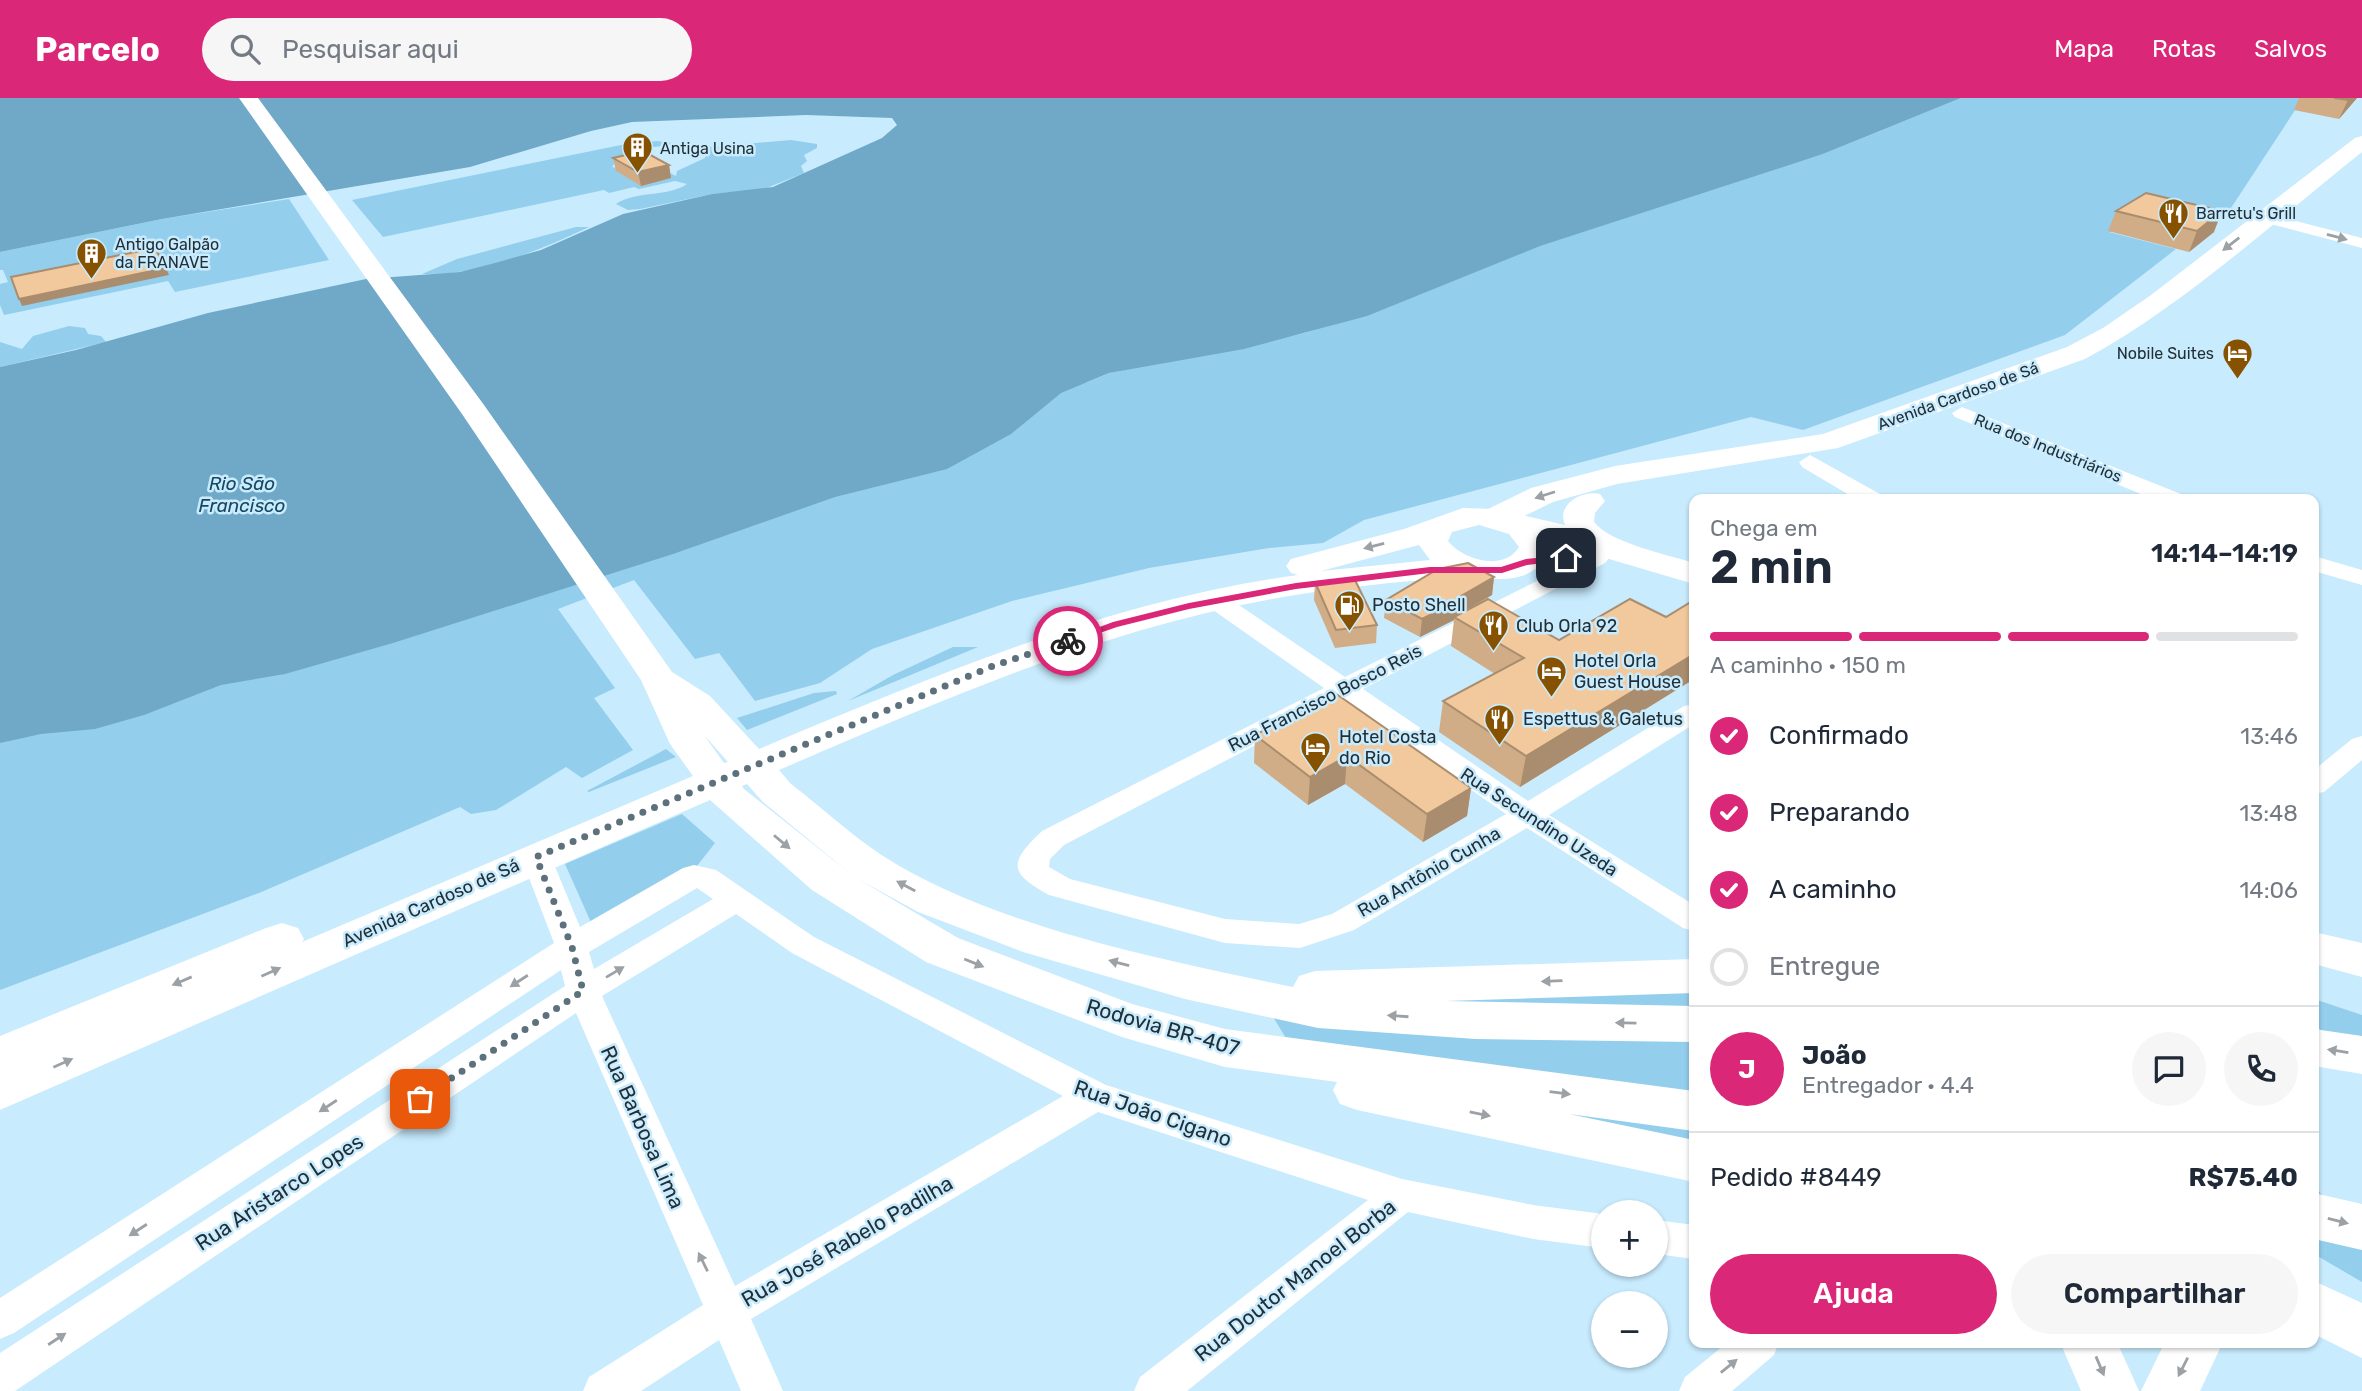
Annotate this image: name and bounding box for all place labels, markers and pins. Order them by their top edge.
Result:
building icon: Antiga Usina [620,131,654,175]
place label: Antiga Usina [660,139,754,158]
restaurant icon: Barretu's Grill [2156,196,2190,240]
place label: Barretu's Grill [2196,204,2296,223]
place label: Antigo Galpão da FRANAVE [115,235,219,272]
building icon: Antigo Galpão da FRANAVE [75,236,109,280]
hotel icon: Nobile Suites [2220,336,2254,380]
place label: Nobile Suites [2117,344,2214,363]
pin [1536,528,1596,588]
fuel station icon: Posto Shell [1332,588,1366,632]
place label: Posto Shell [1372,594,1466,616]
restaurant icon: Club Orla 92 [1476,609,1510,653]
place label: Club Orla 92 [1516,615,1617,637]
place label: Hotel Orla Guest House [1574,650,1681,693]
hotel icon: Hotel Orla Guest House [1534,654,1568,698]
restaurant icon: Espettus & Galetus [1483,702,1517,746]
place label: Espettus & Galetus [1523,708,1683,730]
place label: Hotel Costa do Rio [1339,726,1436,769]
hotel icon: Hotel Costa do Rio [1299,730,1333,774]
pin [390,1069,450,1129]

